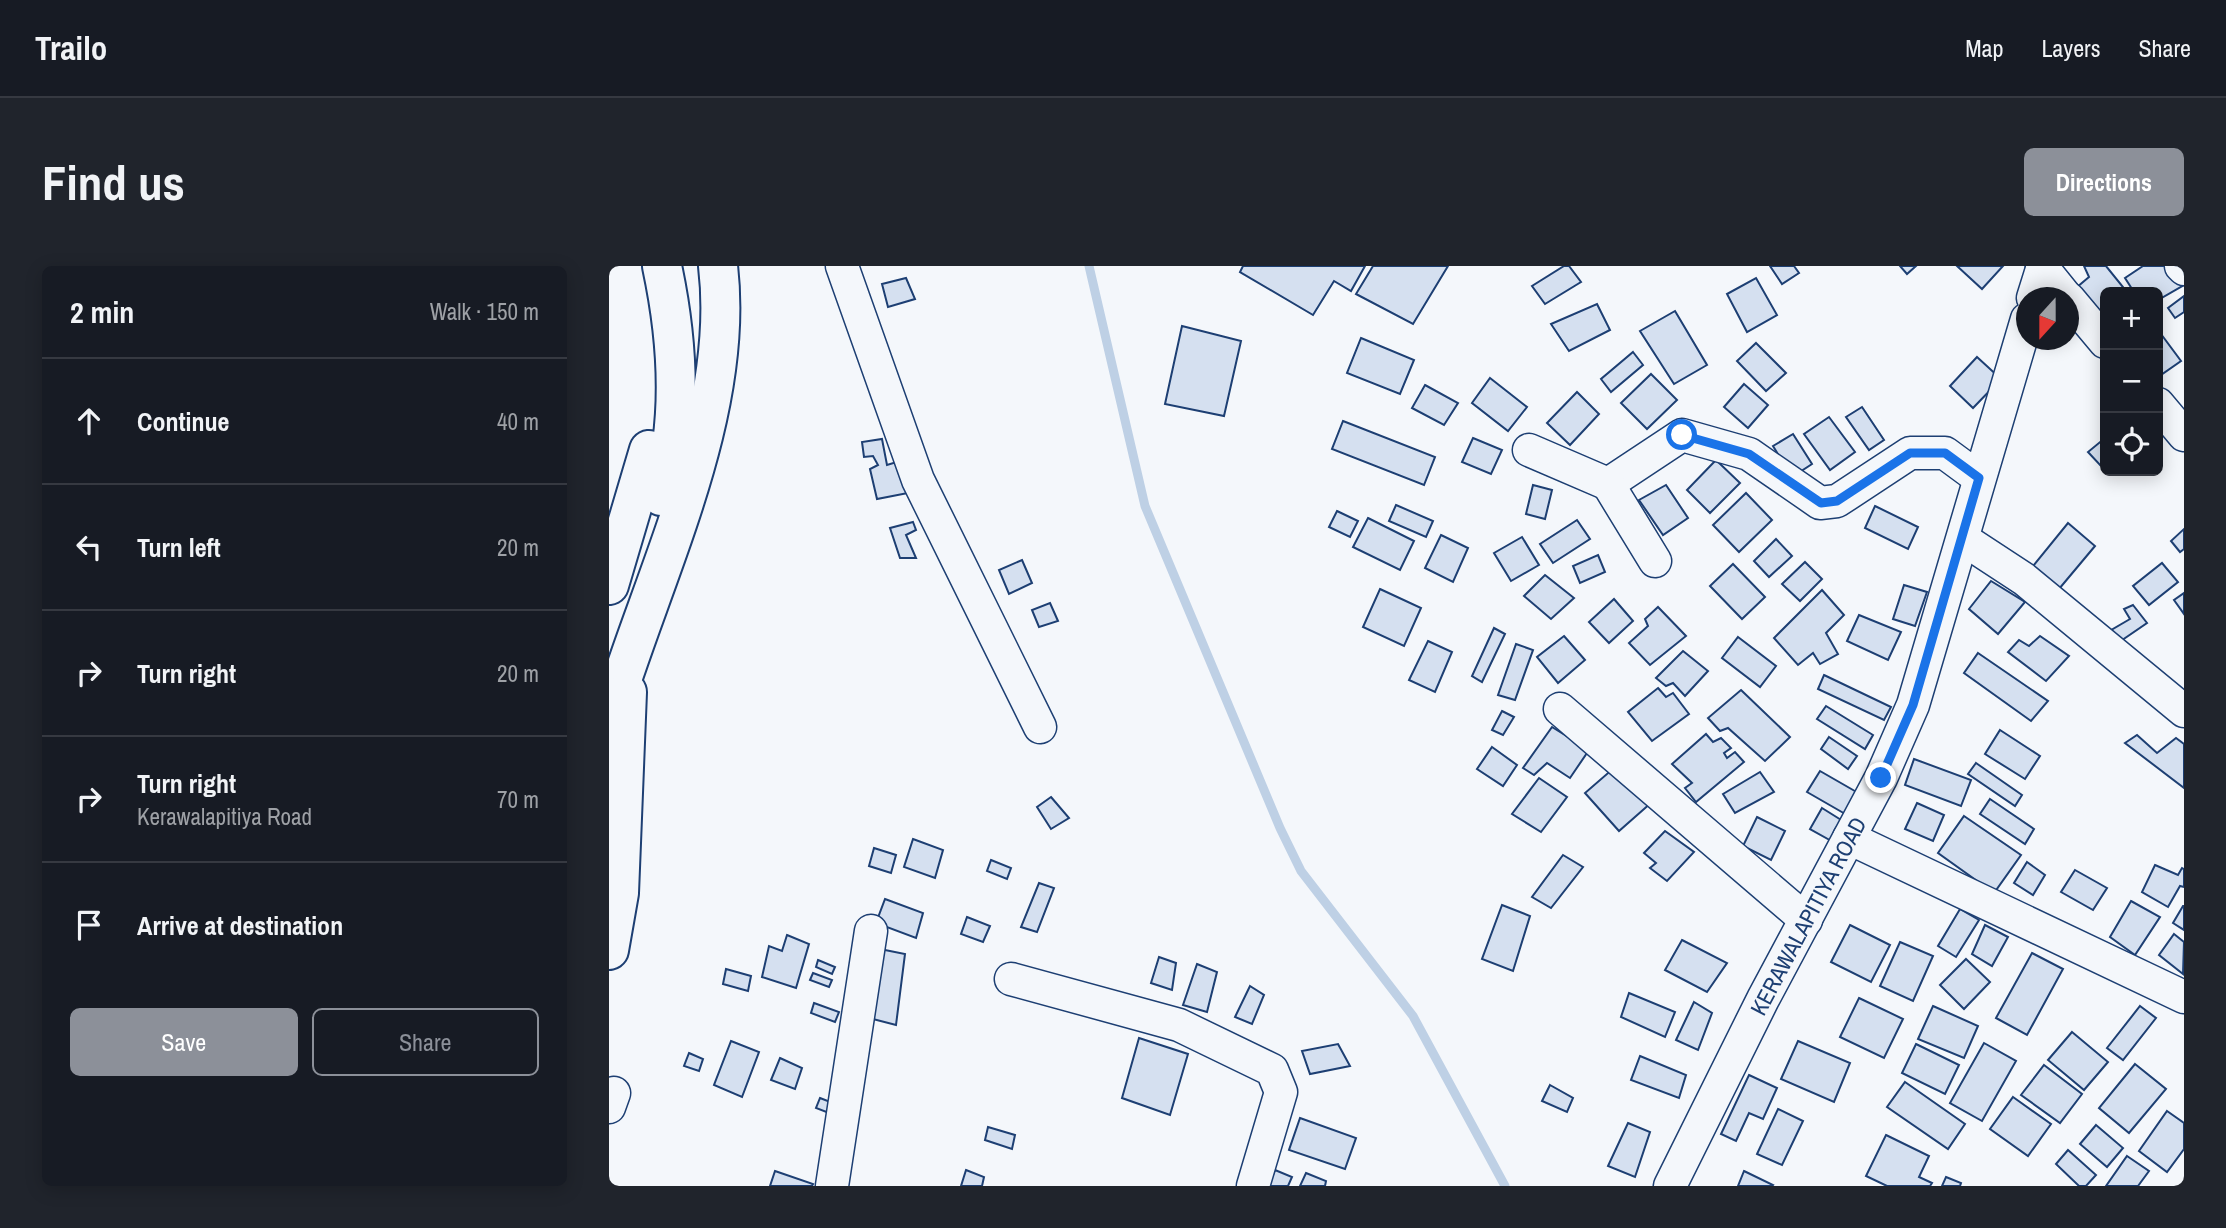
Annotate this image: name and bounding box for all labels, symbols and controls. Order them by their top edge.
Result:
text: Trailo [35,26,107,70]
text: Map [1965,32,2003,64]
text: Layers [2041,32,2100,64]
text: Share [2138,32,2191,64]
button: Directions [2024,148,2184,216]
text: Find us [42,149,185,215]
north arrow [2016,287,2079,350]
map controls [2100,287,2163,476]
button: + [2100,287,2163,350]
text: 2 min [70,292,134,332]
text: Walk · 150 m [430,296,539,327]
button: − [2100,350,2163,413]
icon: ahead [70,402,108,440]
text: Continue [137,404,229,439]
text: 40 m [497,406,539,437]
button: locate [2100,413,2163,476]
route start [1666,419,1697,450]
icon: left [70,528,108,566]
text: Turn left [137,530,221,565]
text: 20 m [497,532,539,563]
icon: right [70,654,108,692]
text: Turn right [137,656,236,691]
text: 20 m [497,658,539,689]
route end [1865,762,1896,793]
text: Turn right [137,766,236,801]
icon: right [70,780,108,818]
text: 70 m [497,784,539,815]
text: Kerawalapitiya Road [137,801,312,832]
street label: KERAWALAPITIYA ROAD [1743,811,1873,1021]
icon: arrive [70,906,108,944]
text: Arrive at destination [137,908,343,943]
button: Save [70,1008,298,1076]
button: Share [312,1008,539,1076]

